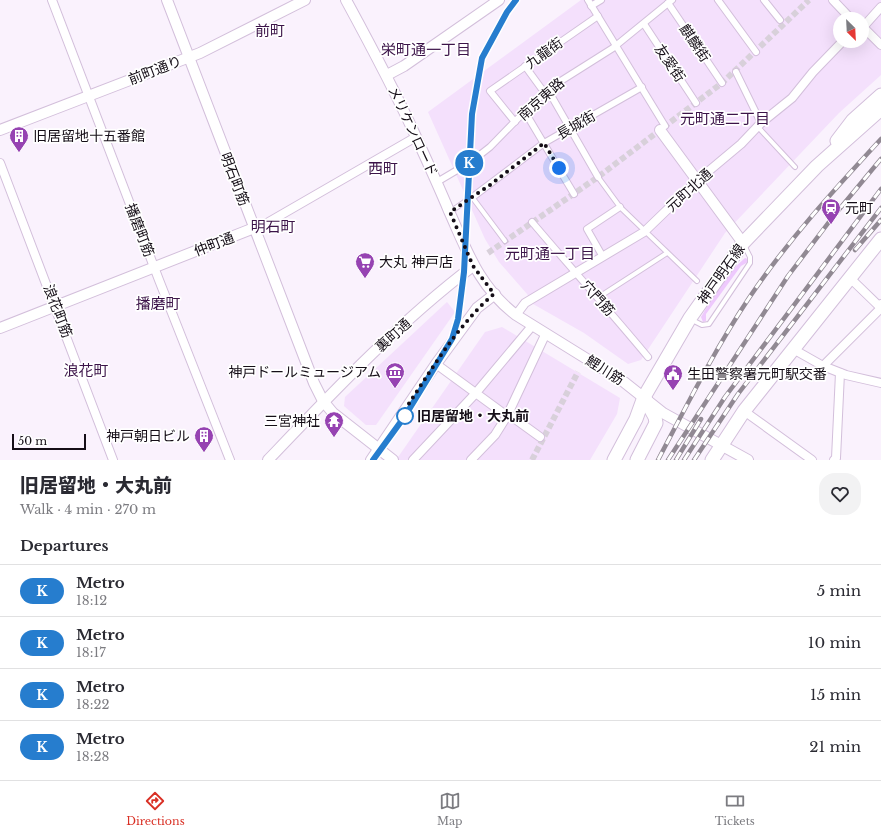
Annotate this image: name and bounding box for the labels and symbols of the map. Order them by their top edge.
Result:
north arrow [833,12,869,48]
district label: 前町 [255,21,285,40]
street label: 麒麟街 [676,21,714,65]
street label: 九龍街 [522,34,566,72]
district label: 栄町通一丁目 [381,40,471,59]
street label: 友愛街 [651,41,689,85]
street label: 前町通り [126,52,184,88]
street label: 南京東路 [514,74,568,124]
street label: メリケンロード [384,83,442,179]
street label: 長城街 [553,107,599,143]
district label: 元町通二丁目 [680,109,770,128]
building icon: 旧居留地十五番館 [8,125,30,153]
place label: 旧居留地十五番館 [33,127,145,145]
street label: 明石町筋 [217,150,253,208]
line badge: K [456,150,482,176]
your location [549,158,569,178]
district label: 西町 [368,159,398,178]
street label: 元町北通 [662,165,716,215]
station icon: 元町 [820,197,842,225]
place label: 元町 [845,199,873,217]
street label: 播磨町筋 [122,201,158,259]
district label: 明石町 [250,217,296,236]
street label: 仲町通 [191,228,237,260]
street label: 神戸明石線 [694,240,748,308]
district label: 元町通一丁目 [505,244,595,263]
supermarket icon: 大丸 神戸店 [354,251,376,279]
place label: 大丸 神戸店 [379,253,453,271]
street label: 穴門筋 [577,276,619,320]
street label: 浪花町筋 [40,282,76,340]
district label: 播磨町 [135,294,181,313]
street label: 裏町通 [371,314,415,356]
street label: 鯉川筋 [582,351,628,389]
district label: 浪花町 [63,361,109,380]
museum icon: 神戸ドールミュージアム [384,361,406,389]
place label: 神戸ドールミュージアム [228,363,381,381]
public building icon: 生田警察署元町駅交番 [662,363,684,391]
place label: 生田警察署元町駅交番 [687,365,827,383]
marker: 旧居留地・大丸前 [396,407,414,425]
place label: 旧居留地・大丸前 [417,407,529,425]
temple icon: 三宮神社 [323,410,345,438]
place label: 三宮神社 [264,412,320,430]
building icon: 神戸朝日ビル [193,425,215,453]
place label: 神戸朝日ビル [106,427,190,445]
scale bar [12,432,86,451]

